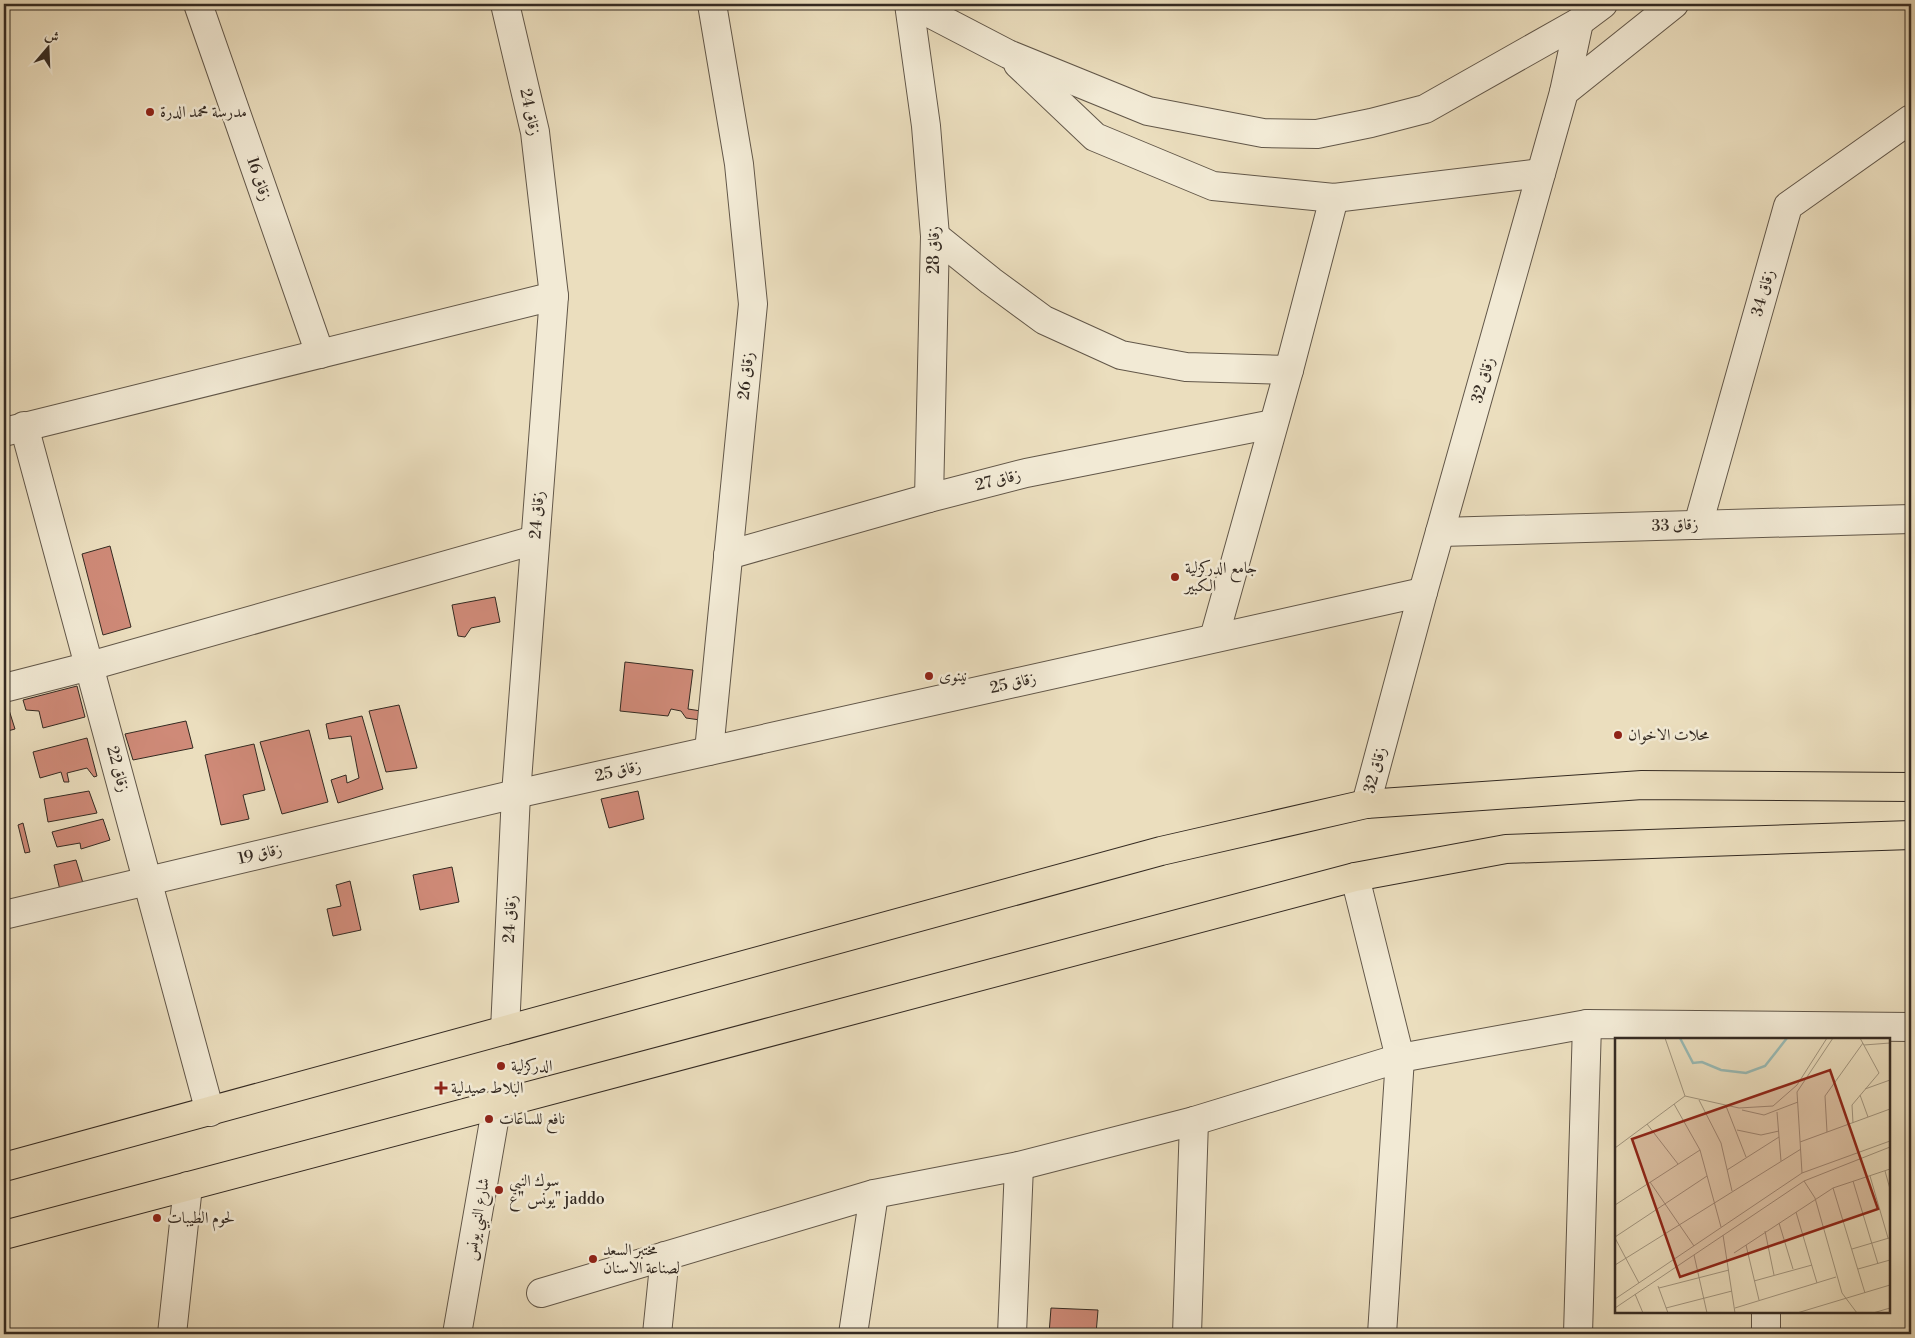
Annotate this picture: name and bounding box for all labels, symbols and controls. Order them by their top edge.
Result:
north arrow [22,22,72,72]
text: ش [42,26,62,47]
street label: زقاق 24 [515,87,545,137]
place label: مدرسة محمد الدرة [160,102,247,122]
marker: مدرسة محمد الدرة [144,106,156,118]
street label: زقاق 16 [242,154,276,204]
street label: زقاق 28 [924,226,944,274]
street label: زقاق 34 [1747,267,1779,319]
street label: زقاق 26 [734,351,758,401]
street label: زقاق 32 [1467,355,1499,405]
street label: زقاق 27 [973,465,1023,495]
street label: زقاق 24 [525,490,549,540]
street label: زقاق 33 [1651,514,1699,536]
place label: جامع الدركزلية الكبير [1183,558,1257,596]
marker: جامع الدركزلية الكبير [1169,571,1181,583]
place label: نينوى [939,666,967,686]
street label: زقاق 25 [988,668,1038,698]
marker: نينوى [923,670,935,682]
place label: محلات الاخوان [1628,725,1710,745]
marker: محلات الاخوان [1612,729,1624,741]
street label: زقاق 22 [102,744,134,794]
street label: زقاق 32 [1359,745,1391,795]
street label: زقاق 25 [593,756,643,786]
street label: زقاق 19 [236,839,284,869]
street label: زقاق 24 [499,895,521,943]
inset map [1615,1038,1890,1313]
place label: الدركزلية [511,1056,553,1076]
marker: الدركزلية [495,1060,507,1072]
place label: البلاط صيدلية [451,1078,524,1098]
marker: البلاط صيدلية [435,1082,447,1094]
place label: نافع للساعات [499,1109,565,1134]
marker: نافع للساعات [483,1113,495,1125]
place label: سوك النبي يونس "ع" jaddo [509,1171,605,1212]
street label: شارع النبي يونس [460,1176,499,1263]
marker: سوك النبي يونس "ع" jaddo [493,1184,505,1196]
place label: لحوم الطيبات [167,1208,235,1232]
marker: لحوم الطيبات [151,1212,163,1224]
place label: مختبر السعد لصناعة الاسنان [603,1240,680,1278]
marker: مختبر السعد لصناعة الاسنان [587,1253,599,1265]

